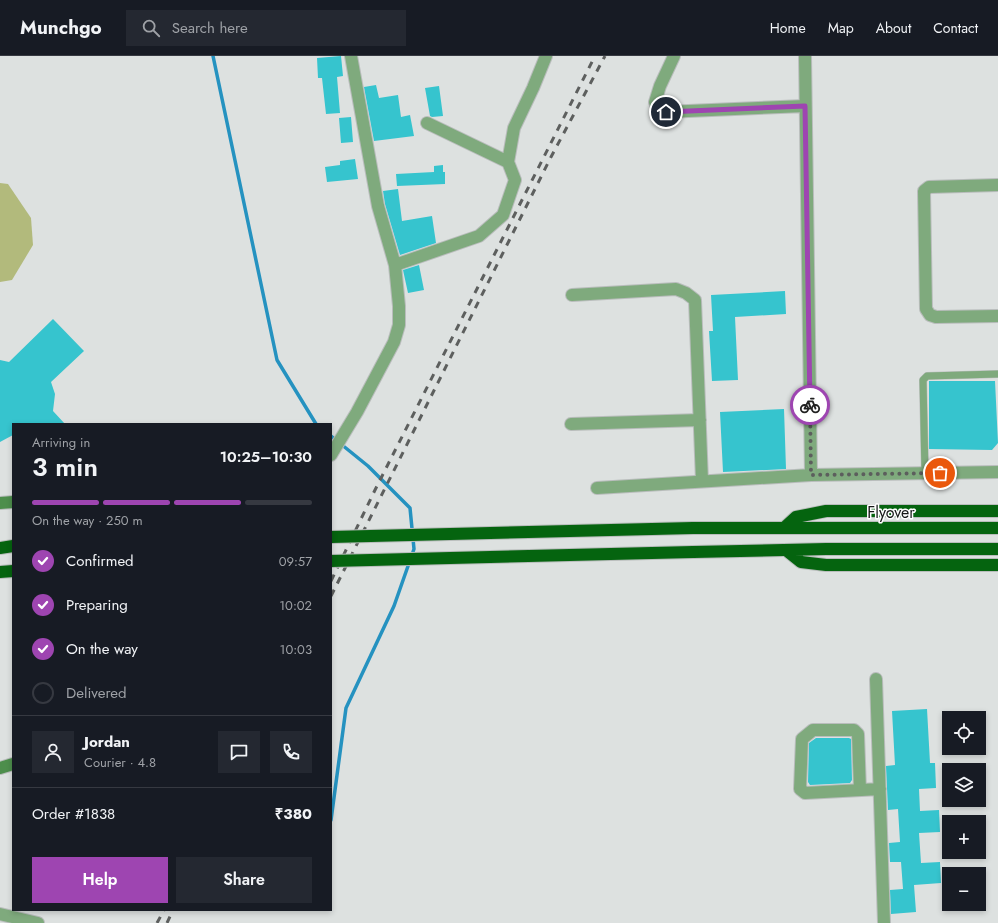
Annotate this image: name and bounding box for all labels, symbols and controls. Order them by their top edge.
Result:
search box [126,10,406,46]
text: Munchgo [20,14,102,41]
icon: search [140,17,162,39]
text: Search here [172,17,248,39]
text: Home [770,18,806,38]
text: Map [828,18,854,38]
text: About [876,18,911,38]
text: Contact [933,18,978,38]
pin [649,95,683,129]
icon: home [655,101,677,123]
courier [790,385,830,425]
icon: bike [799,394,821,416]
text: Arriving in [32,433,90,452]
text: 10:25–10:30 [220,446,312,468]
text: 3 min [32,448,98,486]
pin [923,456,957,490]
icon: bag [929,462,951,484]
street label: Flyover [867,501,915,524]
text: On the way · 250 m [32,511,143,530]
icon: check [32,550,54,572]
text: Confirmed [66,550,134,572]
text: 09:57 [279,552,312,571]
icon: check [32,594,54,616]
text: Preparing [66,594,128,616]
text: 10:02 [279,596,312,615]
icon: check [32,638,54,660]
text: On the way [66,638,138,660]
text: 10:03 [280,640,312,659]
text: Delivered [66,682,127,704]
map controls [942,711,986,911]
button: locate [942,711,986,755]
button: person [32,731,74,773]
text: Jordan [84,731,130,753]
button: chat [218,731,260,773]
button: phone [270,731,312,773]
text: Courier · 4.8 [84,753,156,772]
button: layers [942,763,986,807]
text: Order #1838 [32,803,115,825]
text: ₹380 [275,803,312,825]
button: + [942,815,986,859]
button: Help [32,857,168,903]
button: Share [176,857,312,903]
button: − [942,867,986,911]

